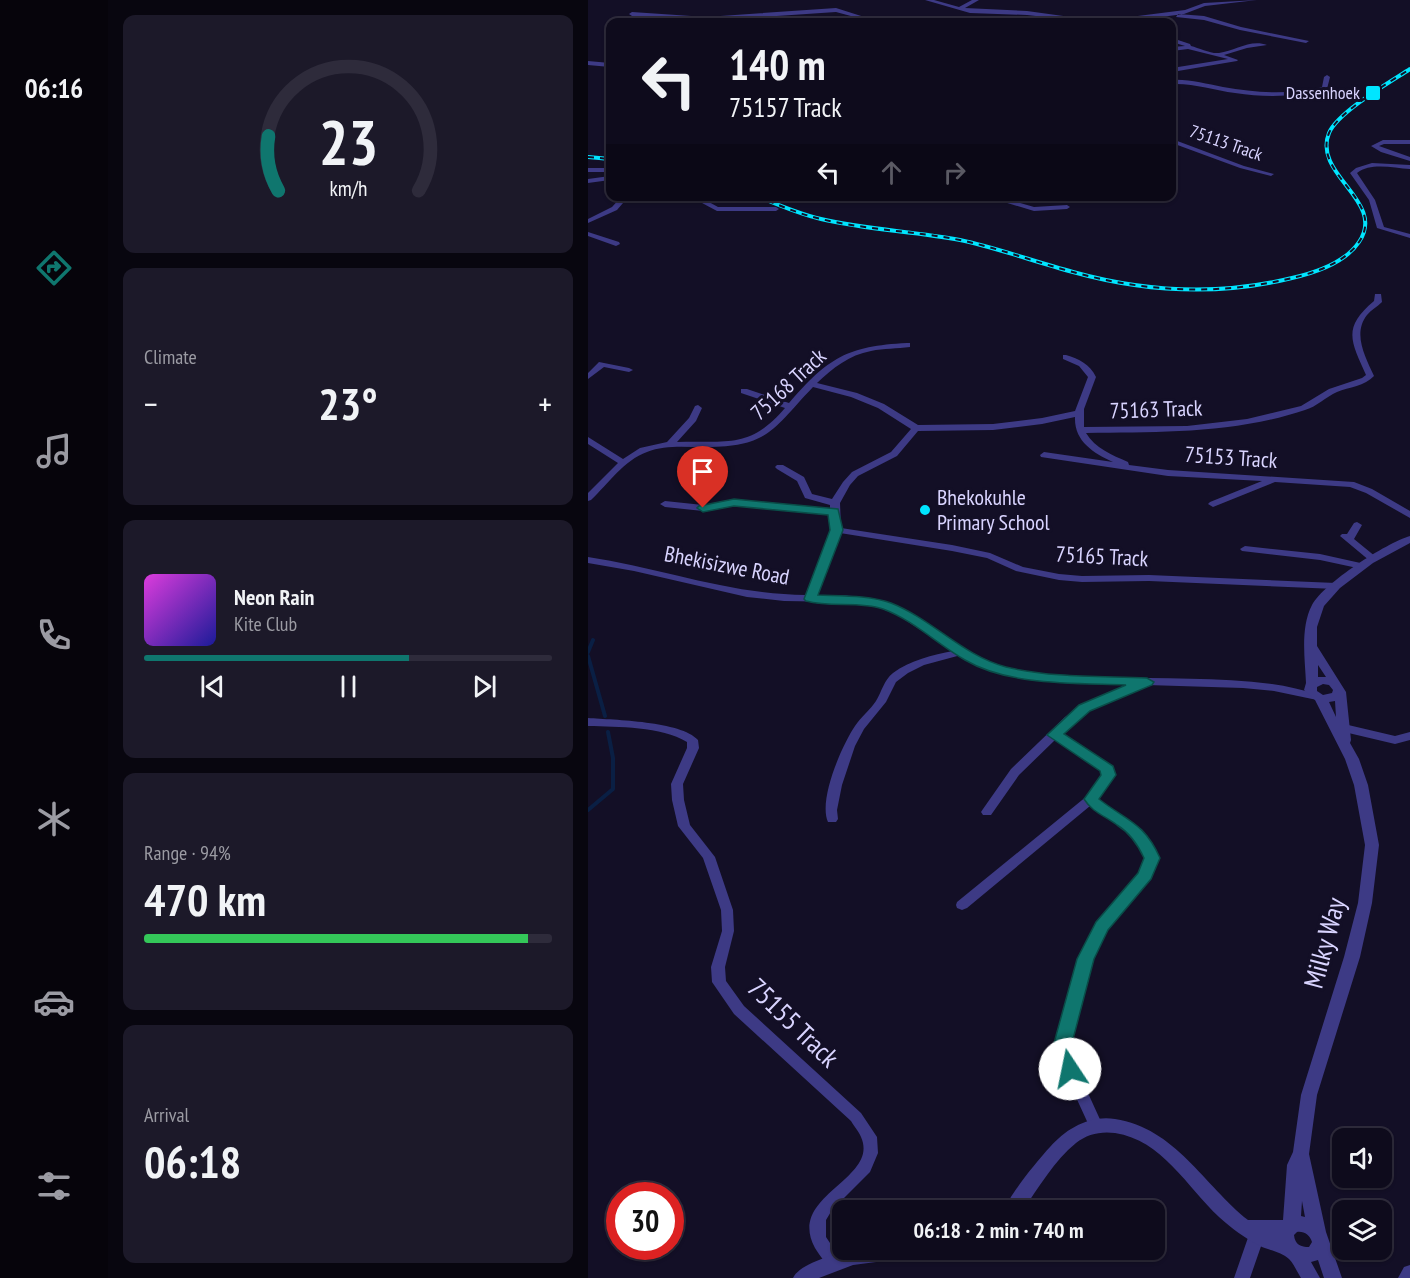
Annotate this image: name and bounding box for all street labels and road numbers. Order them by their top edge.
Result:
street label: 75113 Track [1187,119,1266,166]
street label: 75168 Track [745,342,832,426]
street label: 75163 Track [1109,393,1203,425]
street label: 75153 Track [1184,440,1279,474]
street label: Bhekisizwe Road [662,539,792,591]
street label: 75165 Track [1055,540,1150,572]
street label: Milky Way [1296,893,1353,992]
street label: 75155 Track [741,971,847,1074]

